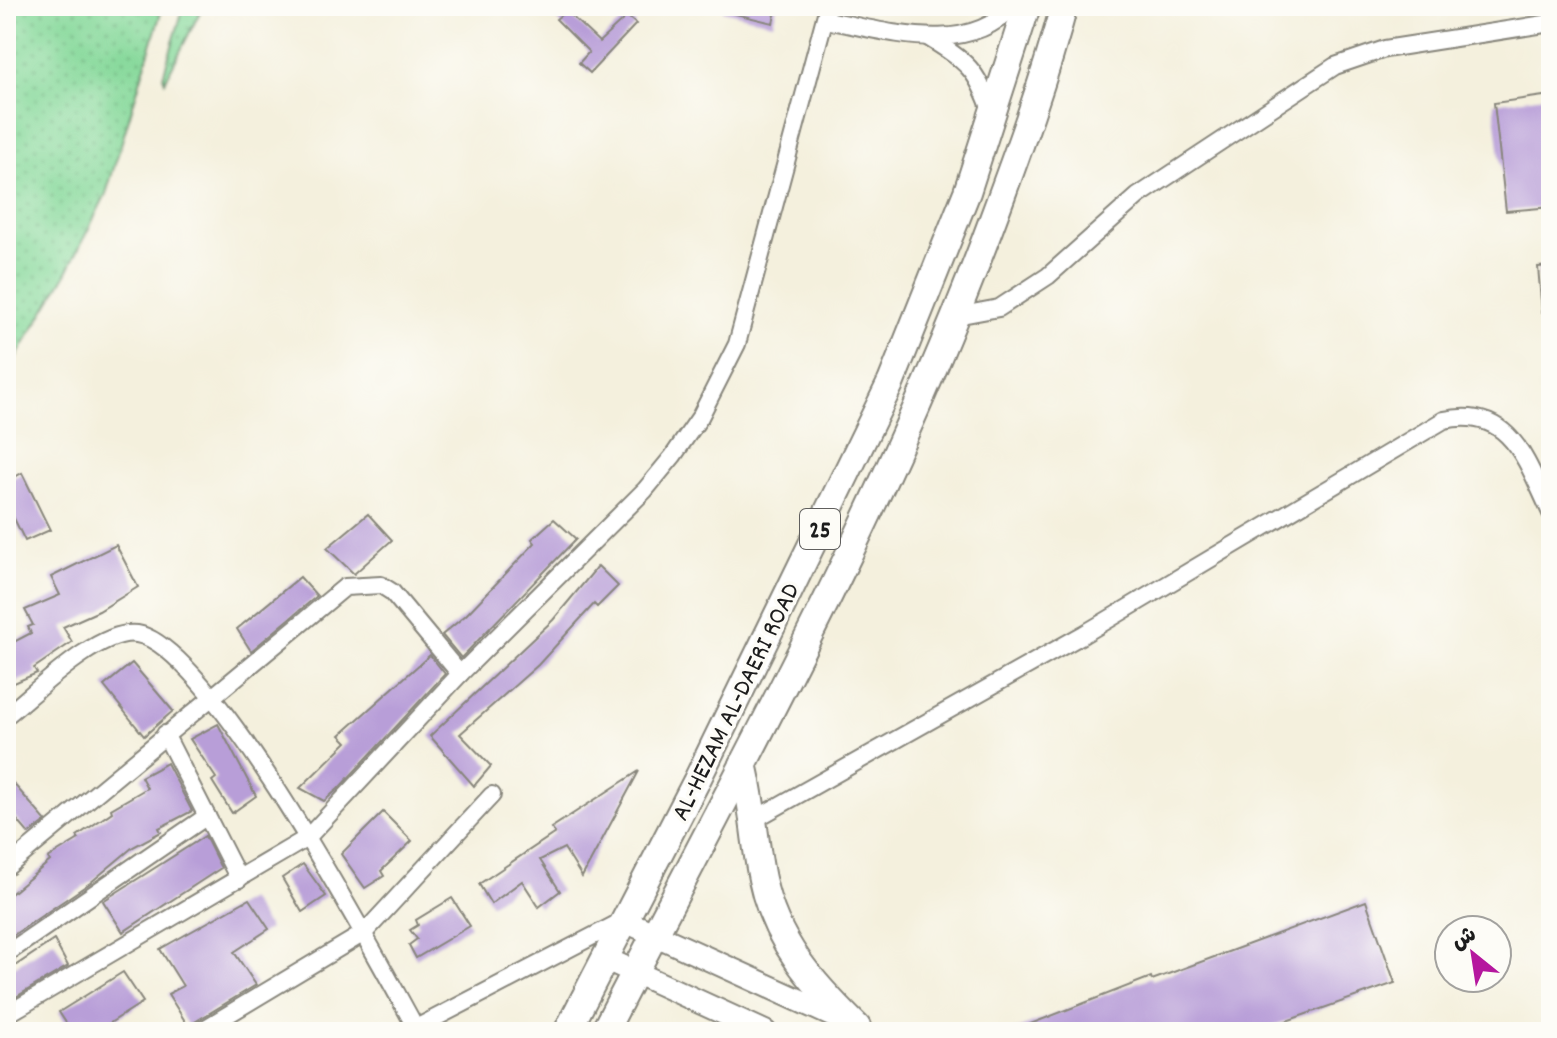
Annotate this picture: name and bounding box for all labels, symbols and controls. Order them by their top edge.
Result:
road number: 25 [800,509,840,549]
street label: AL-HEZAM AL-DAERI ROAD [663,577,811,828]
north arrow [1433,914,1513,994]
text: ش [1447,920,1483,959]

